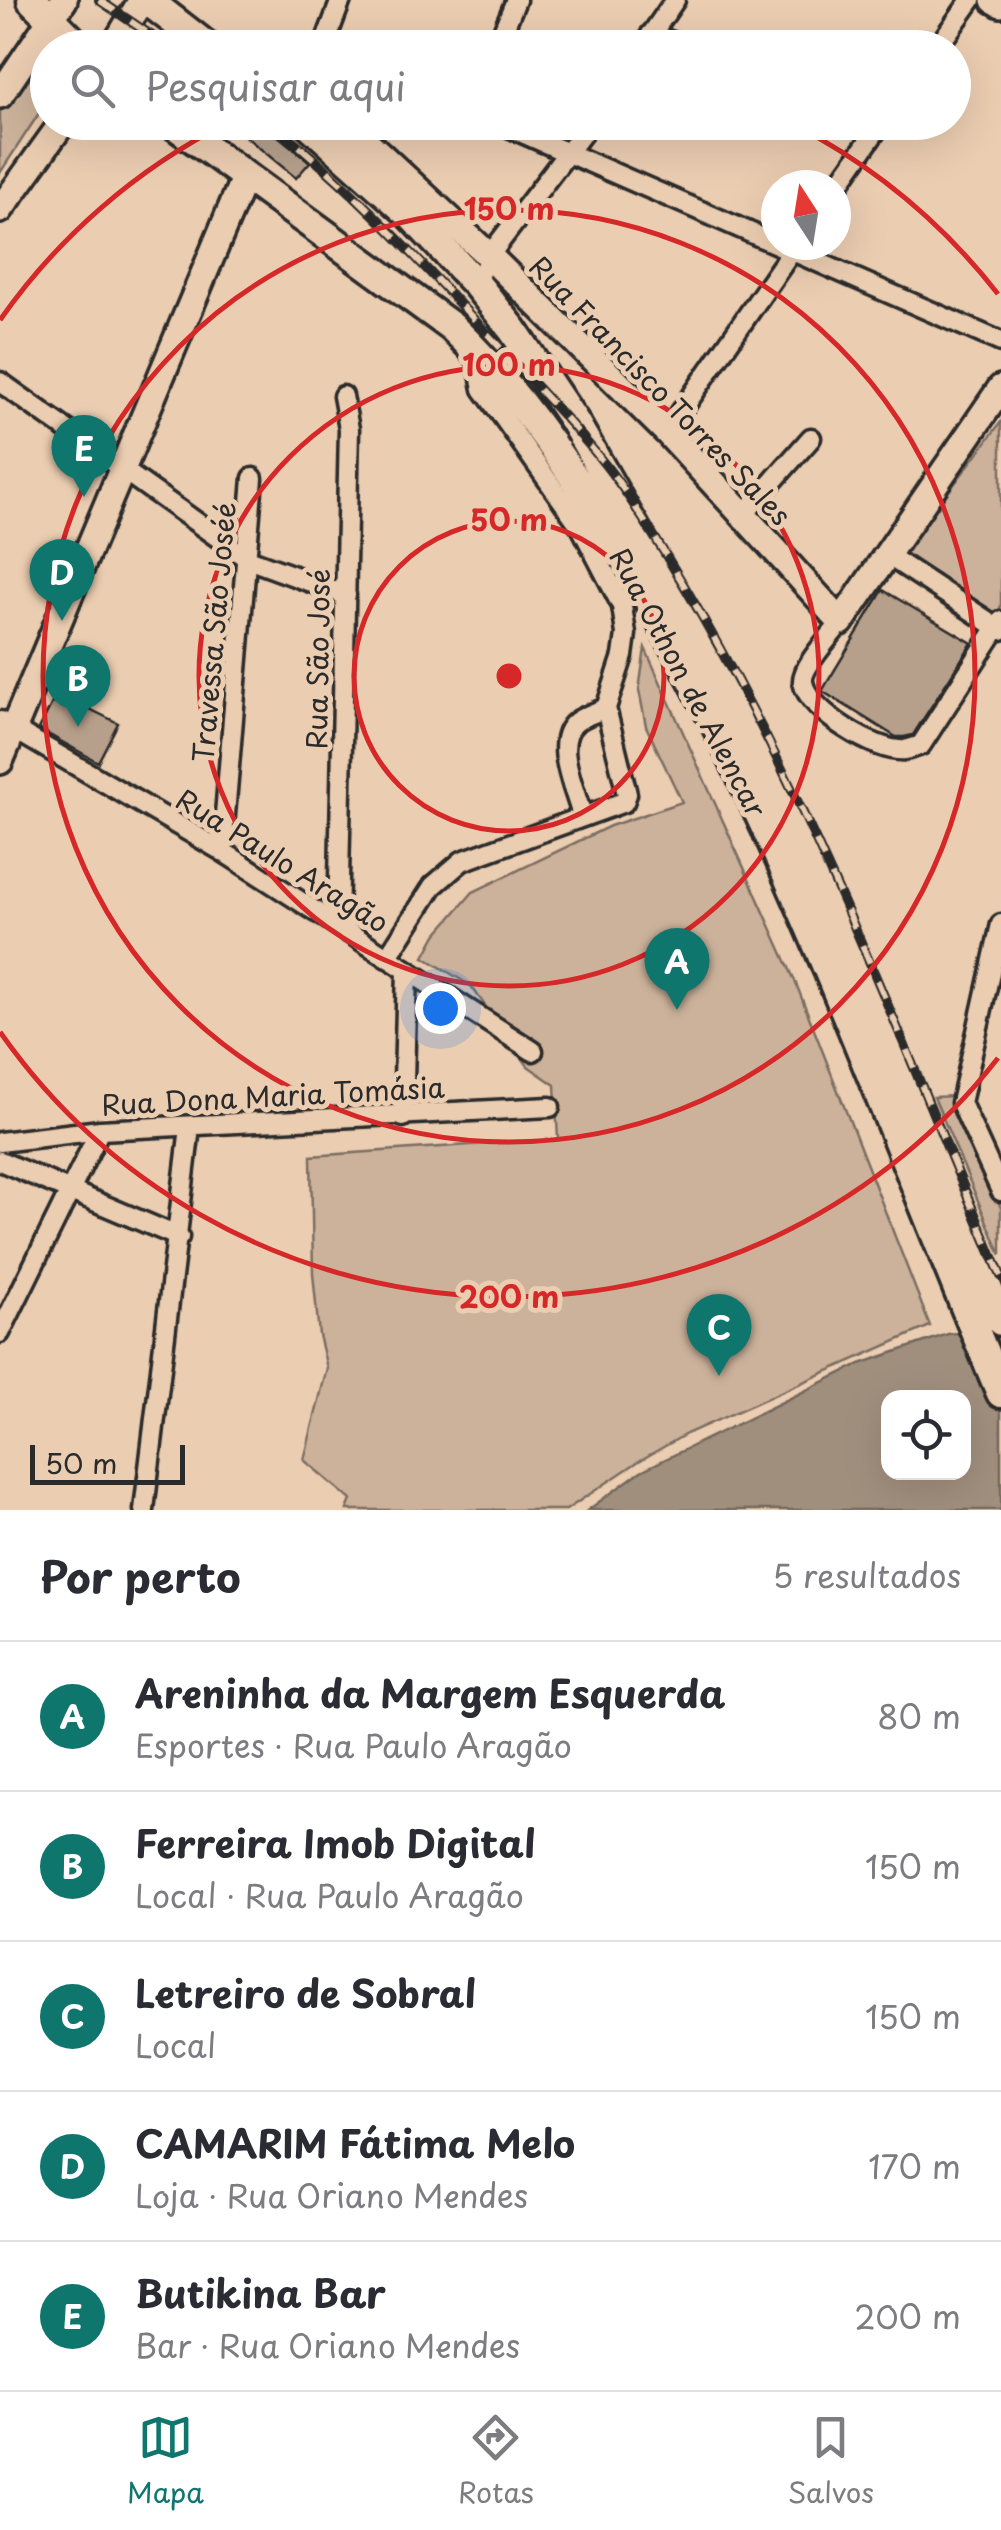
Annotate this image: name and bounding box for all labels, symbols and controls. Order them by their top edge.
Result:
search box [30,30,971,140]
text: Pesquisar aqui [145,57,406,114]
icon: search [65,58,120,113]
north arrow [761,170,851,260]
text: 150 m [464,185,554,230]
street label: Rua Francisco Torres Sales [520,245,802,535]
text: 100 m [462,341,556,386]
pin: E [52,414,116,497]
text: 50 m [470,496,548,541]
street label: Travessa São Joséé [180,500,246,764]
pin: D [30,538,94,621]
street label: Rua Othon de Alencar [600,540,778,825]
street label: Rua São José [294,568,340,750]
pin: B [46,644,110,727]
centre of rings [491,658,527,694]
street label: Rua Paulo Aragão [168,777,398,943]
pin: A [644,928,710,1010]
your location [415,983,466,1034]
street label: Rua Dona Maria Tomásia [100,1064,447,1125]
text: 200 m [459,1273,559,1318]
pin: C [686,1294,752,1376]
map controls [881,1390,971,1480]
button: locate [881,1390,971,1480]
scale bar [30,1440,185,1484]
text: 50 m [45,1441,118,1484]
text: Por perto [40,1544,241,1607]
text: 5 resultados [772,1551,961,1599]
text: Areninha da Margem Esquerda [135,1664,726,1721]
text: A [60,1692,85,1740]
text: 80 m [877,1692,961,1740]
text: Esportes · Rua Paulo Aragão [135,1721,572,1769]
text: Ferreira Imob Digital [135,1814,536,1871]
text: B [62,1842,83,1890]
text: 150 m [865,1842,961,1890]
text: Local · Rua Paulo Aragão [135,1871,524,1919]
text: Letreiro de Sobral [135,1964,476,2021]
text: C [60,1992,85,2040]
text: 150 m [865,1992,961,2040]
text: Local [135,2021,216,2069]
text: CAMARIM Fátima Melo [135,2114,575,2171]
text: D [60,2142,85,2190]
text: 170 m [868,2142,961,2190]
text: Loja · Rua Oriano Mendes [135,2171,528,2219]
text: Butikina Bar [135,2264,386,2321]
text: E [63,2292,82,2340]
text: 200 m [854,2292,961,2340]
text: Bar · Rua Oriano Mendes [135,2321,520,2369]
tab: Mapa [127,2410,204,2513]
tab: Rotas [458,2410,534,2513]
tab: Salvos [788,2410,874,2513]

